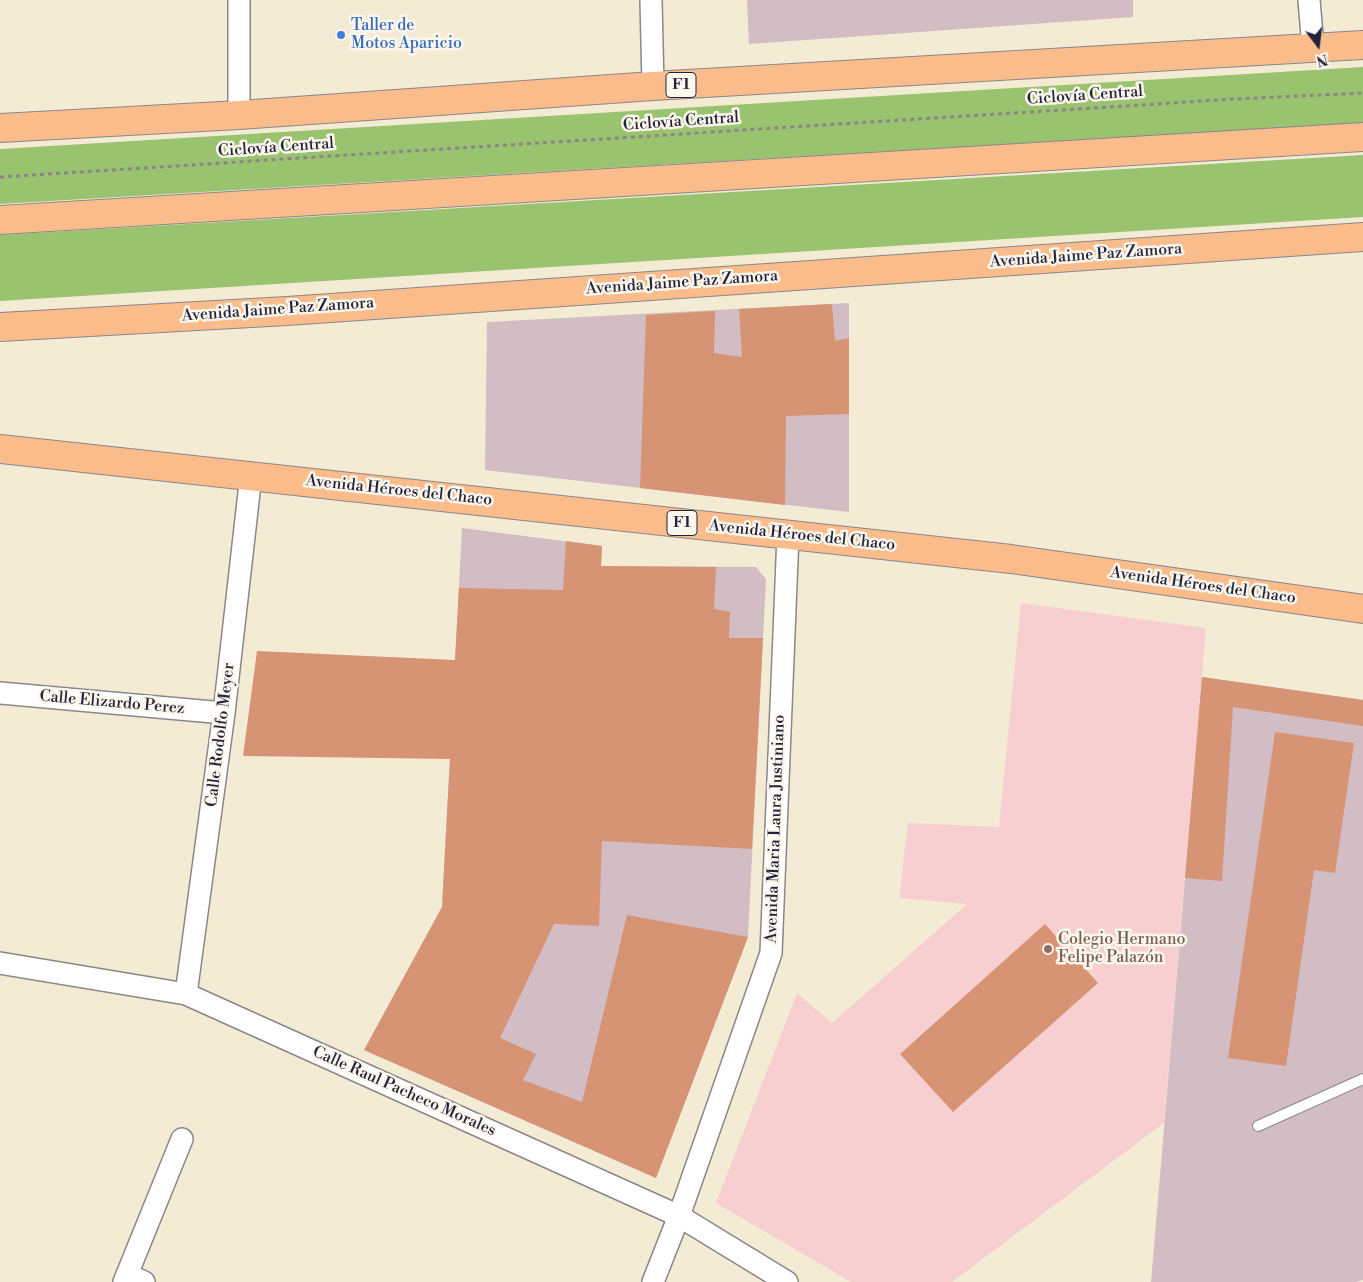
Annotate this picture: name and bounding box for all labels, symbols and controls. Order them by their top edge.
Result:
place label: Taller de Motos Aparicio [351,16,462,54]
north arrow [1293,20,1343,70]
marker: Taller de Motos Aparicio [335,29,347,41]
text: N [1314,49,1330,70]
road number: F1 [666,72,696,98]
street label: Ciclovía Central [1026,82,1144,110]
street label: Ciclovía Central [622,108,740,136]
street label: Ciclovía Central [217,134,335,162]
street label: Avenida Jaime Paz Zamora [989,240,1183,272]
street label: Avenida Jaime Paz Zamora [585,267,779,299]
street label: Avenida Jaime Paz Zamora [181,294,375,326]
street label: Avenida Héroes del Chaco [305,472,493,510]
road number: F1 [667,510,697,536]
street label: Avenida Héroes del Chaco [708,517,896,555]
street label: Avenida Héroes del Chaco [1109,563,1297,609]
street label: Calle Rodolfo Meyer [203,662,239,808]
street label: Calle Elizardo Perez [39,687,185,719]
street label: Avenida Maria Laura Justiniano [762,714,790,944]
place label: Colegio Hermano Felipe Palazón [1058,930,1185,968]
marker: Colegio Hermano Felipe Palazón [1042,943,1054,955]
street label: Calle Raul Pacheco Morales [309,1043,499,1141]

